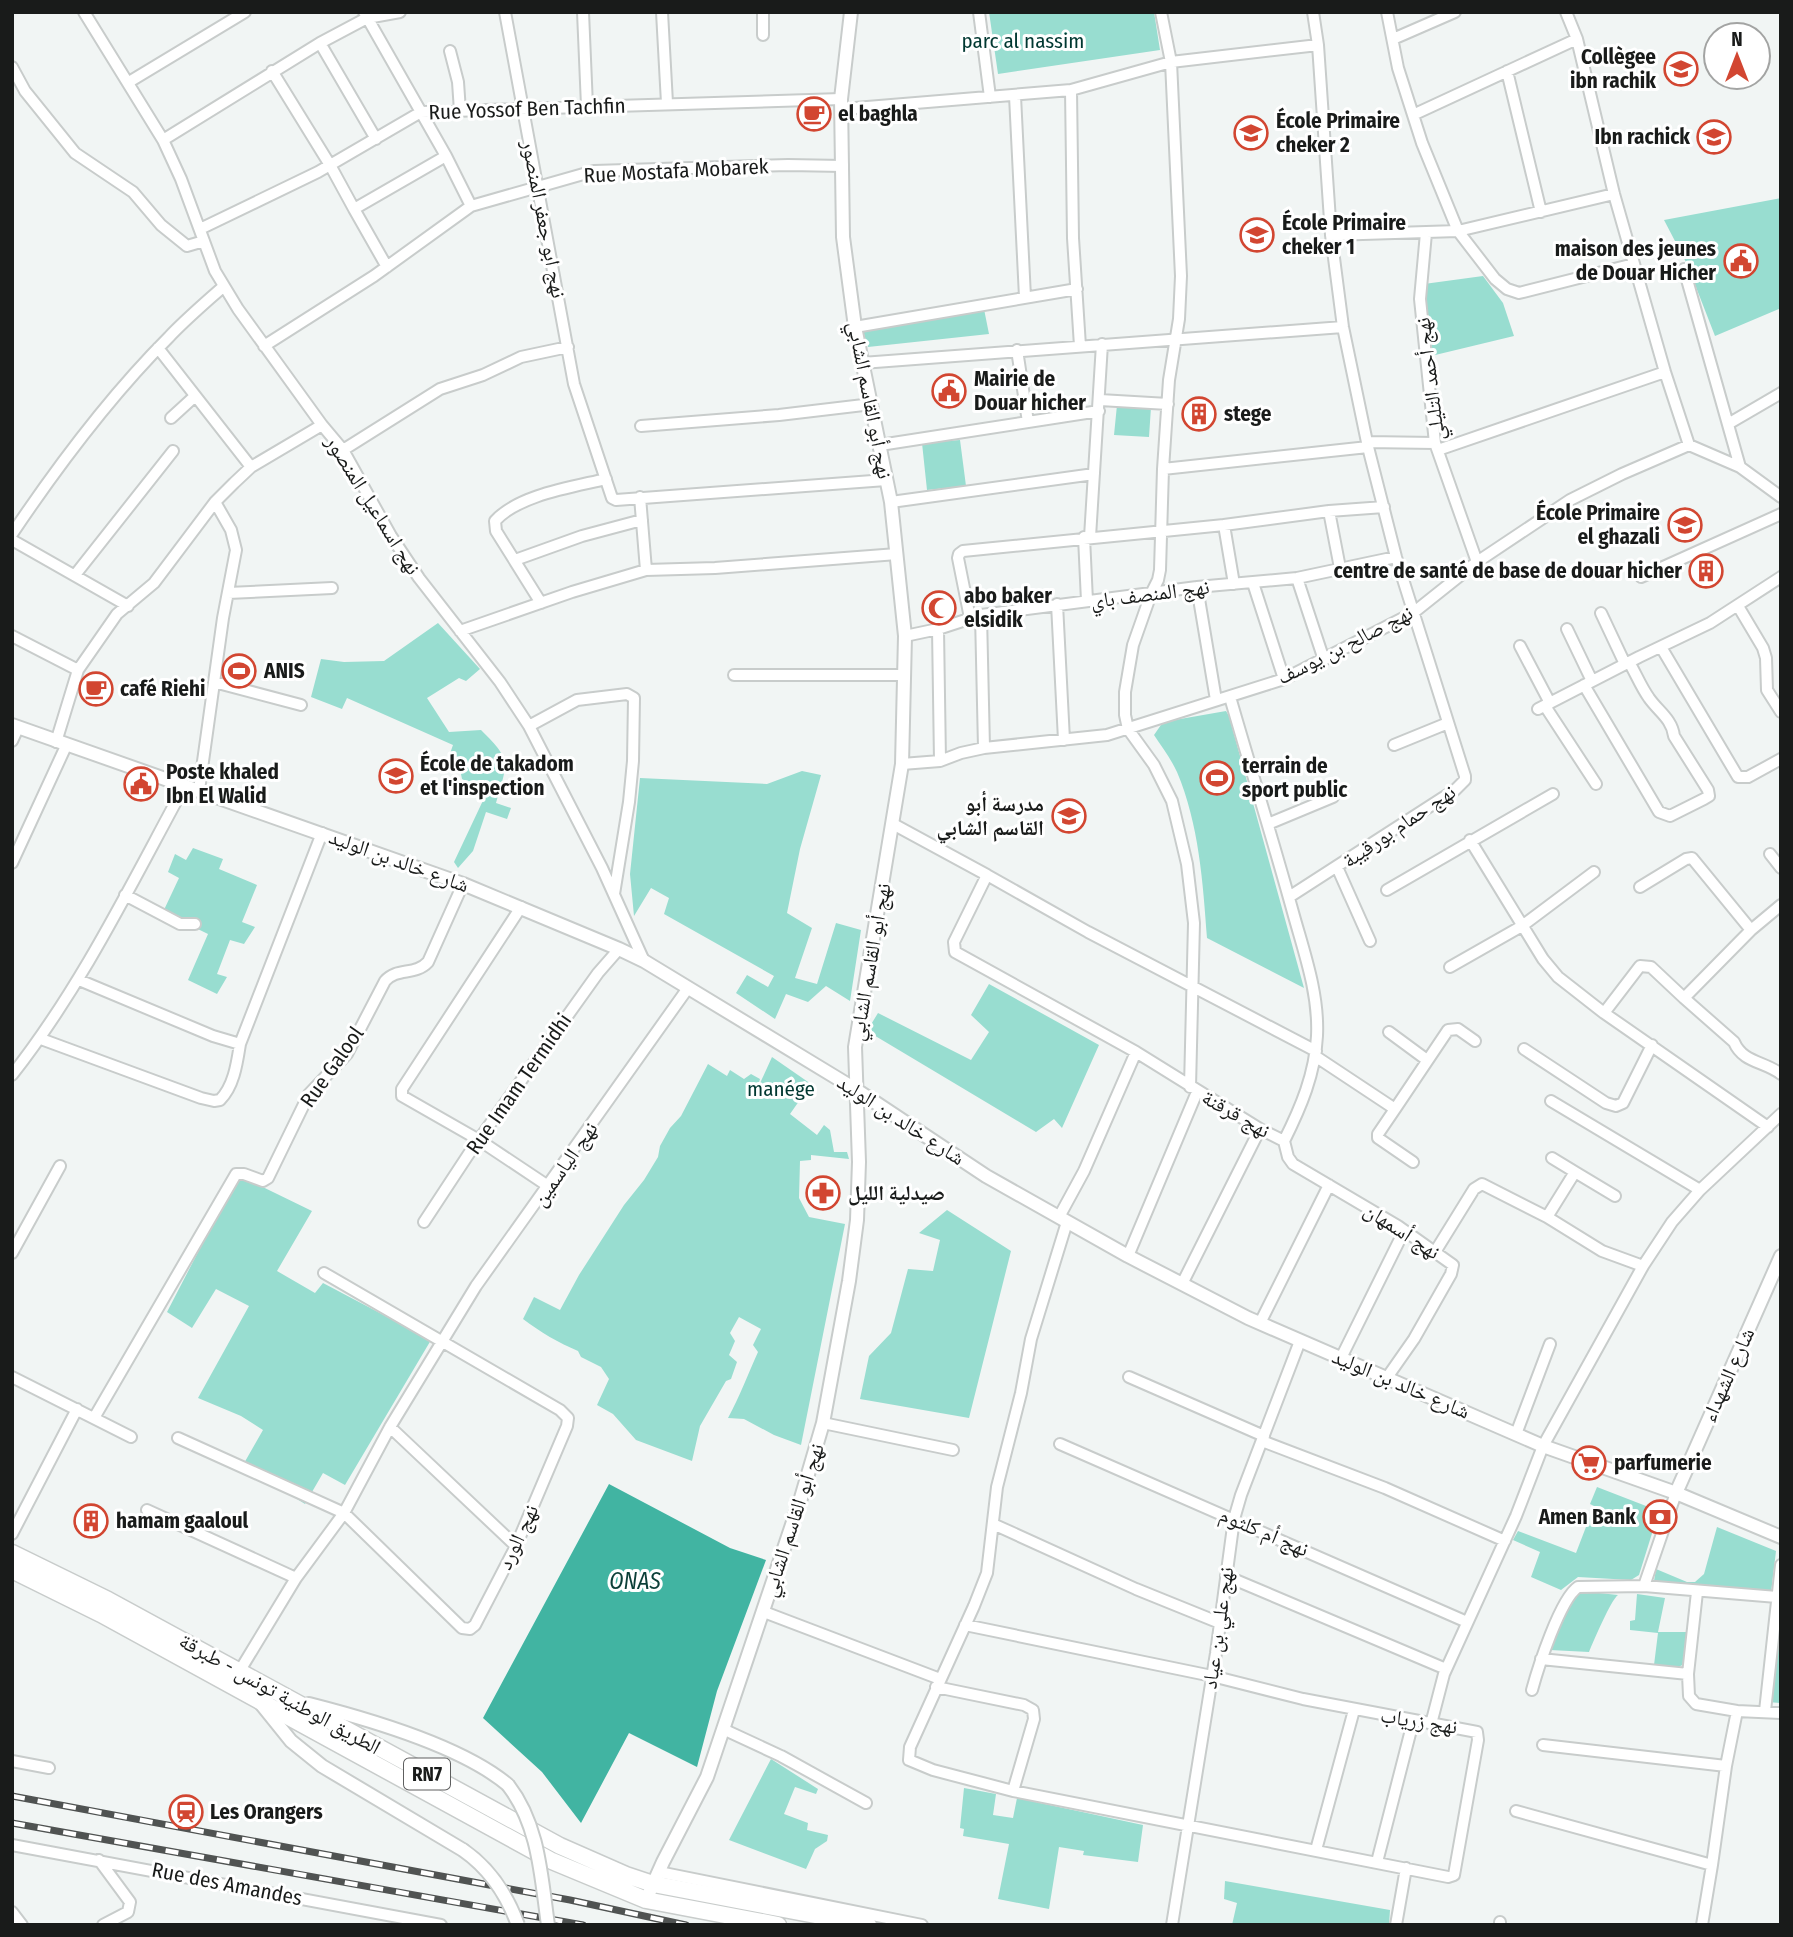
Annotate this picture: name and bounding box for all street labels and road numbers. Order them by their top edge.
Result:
street label: Rue Yossof Ben Tachfin [428,93,626,125]
street label: نهج ابو جعفر المنصور [516,137,572,300]
street label: Rue Mostafa Mobarek [583,153,769,189]
street label: نهج أحمد التليلي [1410,316,1454,442]
street label: نهج أبو القاسم الشابي [839,319,898,482]
street label: نهج اسماعيل المنصور [319,430,426,580]
street label: نهج المنصف باي [1089,574,1211,617]
street label: نهج صالح بن يوسف [1273,600,1417,690]
street label: نهج حمام بورقيبة [1337,779,1461,874]
street label: شارع خالد بن الوليد [325,824,473,898]
street label: نهج أبو القاسم الشابي [843,881,900,1044]
street label: Rue Imam Termidhi [461,1009,577,1159]
street label: Rue Galool [295,1021,370,1113]
street label: شارع خالد بن الوليد [832,1069,970,1171]
street label: نهج قرقنة [1197,1084,1275,1144]
street label: نهج الياسمين [526,1117,604,1211]
street label: نهج أسمهان [1359,1197,1445,1265]
street label: شارع الشهداء [1696,1324,1760,1426]
street label: شارع خالد بن الوليد [1328,1343,1474,1425]
street label: نهج أبو القاسم الشابي [756,1440,833,1601]
street label: نهج الورد [492,1500,544,1574]
street label: نهج أم كلثوم [1215,1502,1313,1563]
street label: نهج علي بن عياد [1197,1565,1243,1691]
street label: الطريق الوطنية تونس - طبرقة [175,1628,385,1760]
street label: نهج زرياب [1379,1702,1459,1740]
road number: RN7 [404,1758,450,1790]
street label: Rue des Amandes [150,1857,304,1911]

